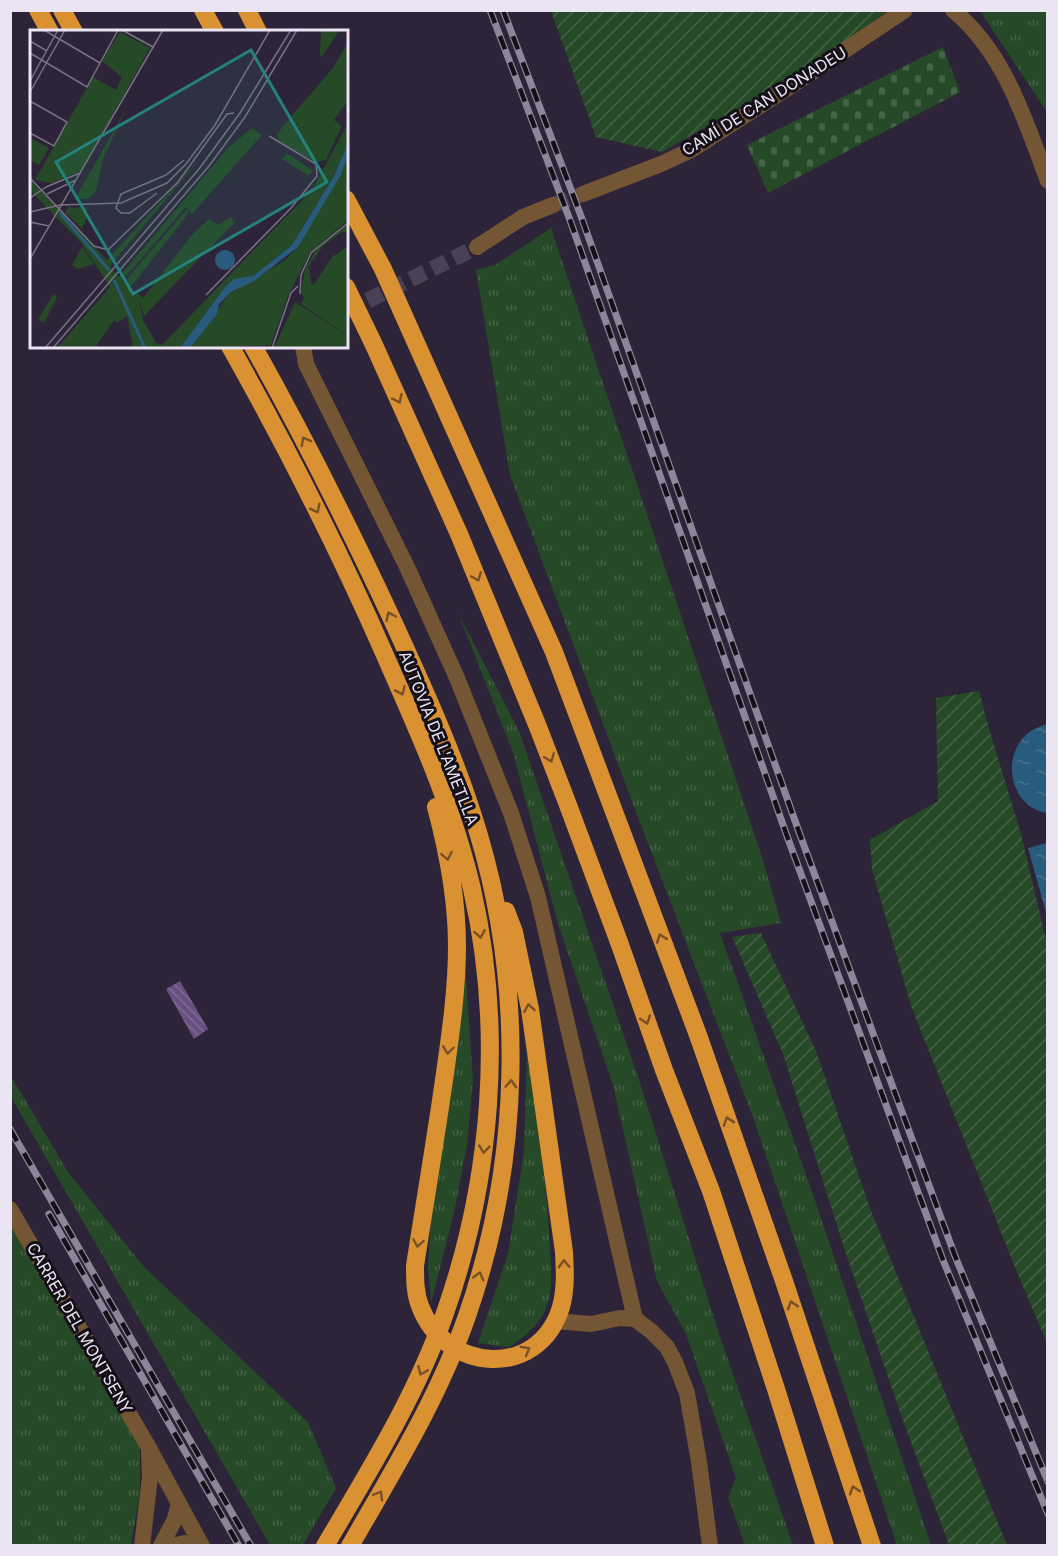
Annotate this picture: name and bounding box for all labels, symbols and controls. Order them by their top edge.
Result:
inset map [30,30,348,348]
street label: CAMÍ DE CAN DONADEU [678,42,850,160]
one-way arrow [391,392,403,403]
one-way arrow [301,436,312,447]
one-way arrow [309,503,321,514]
one-way arrow [470,571,482,582]
one-way arrow [386,611,398,622]
street label: AUTOVIA DE L'AMETLLA [395,648,483,828]
one-way arrow [394,685,406,696]
one-way arrow [543,752,555,763]
one-way arrow [440,851,453,861]
one-way arrow [473,928,486,938]
one-way arrow [656,933,669,943]
one-way arrow [523,1003,536,1013]
one-way arrow [639,1014,652,1024]
one-way arrow [442,1046,455,1055]
one-way arrow [504,1080,517,1089]
one-way arrow [723,1116,736,1127]
one-way arrow [478,1144,491,1154]
one-way arrow [413,1238,425,1248]
street label: CARRER DEL MONTSENY [23,1239,137,1417]
one-way arrow [558,1259,571,1268]
one-way arrow [472,1271,484,1282]
one-way arrow [787,1300,799,1311]
one-way arrow [520,1346,530,1357]
one-way arrow [417,1364,429,1375]
one-way arrow [849,1485,861,1496]
one-way arrow [372,1491,384,1501]

